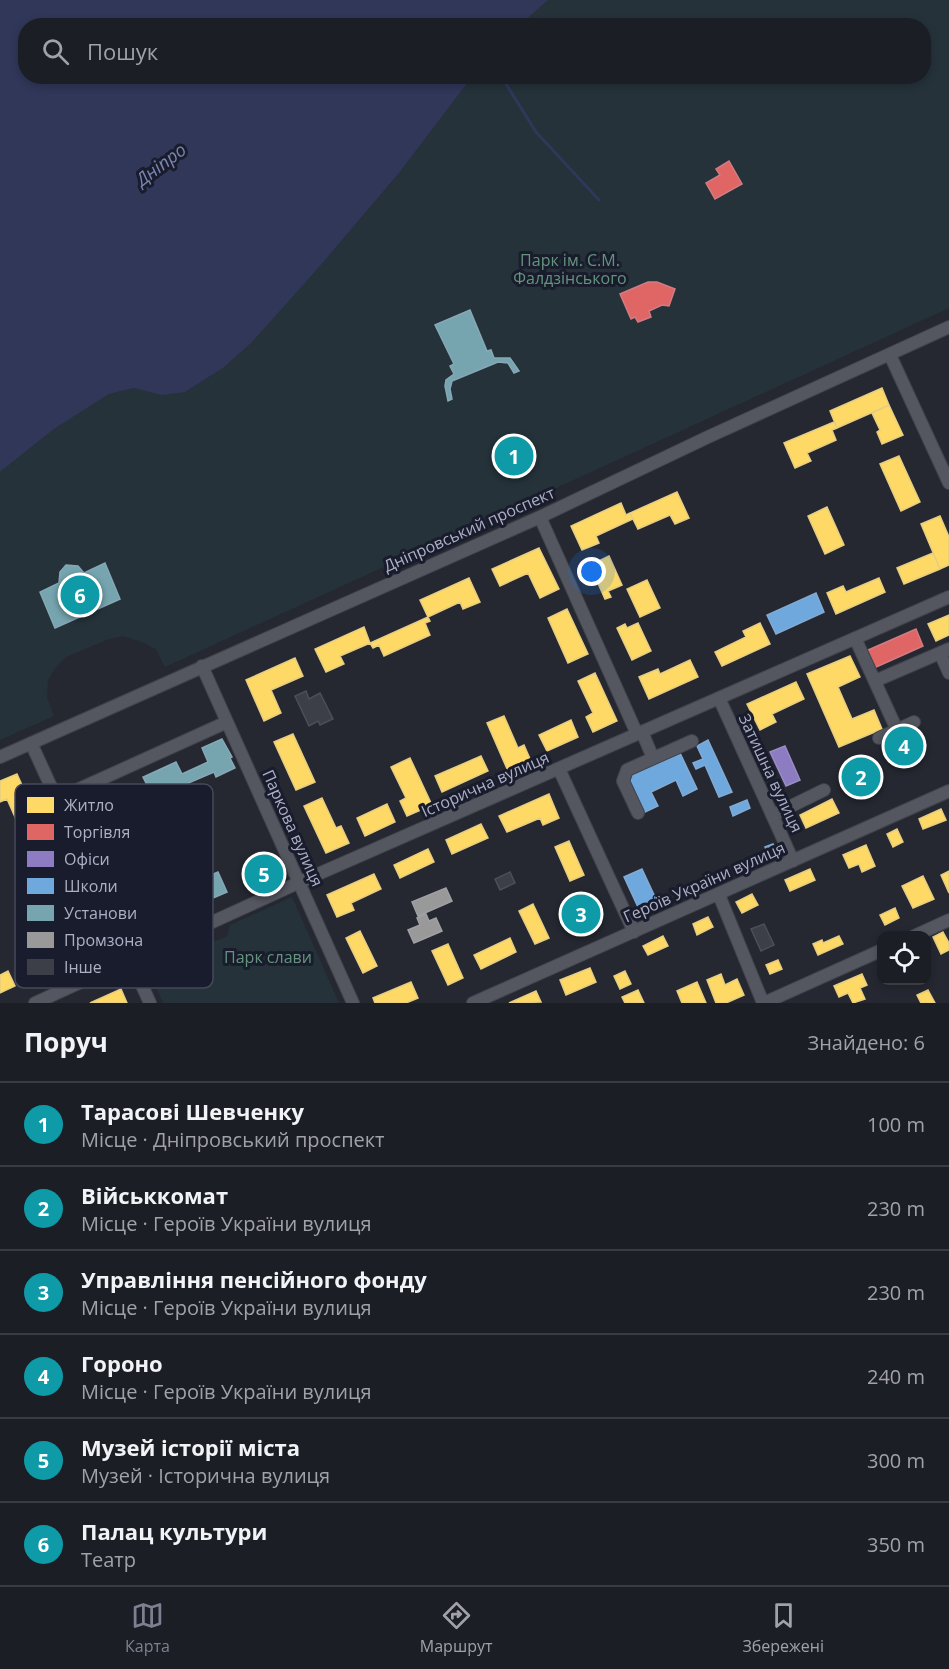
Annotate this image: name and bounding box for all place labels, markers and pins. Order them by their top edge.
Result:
pin: 1 [494,434,534,478]
pin: 6 [60,572,100,618]
pin: 4 [884,724,924,768]
pin: 2 [842,754,880,800]
pin: 5 [244,852,284,896]
pin: 3 [562,892,600,936]

